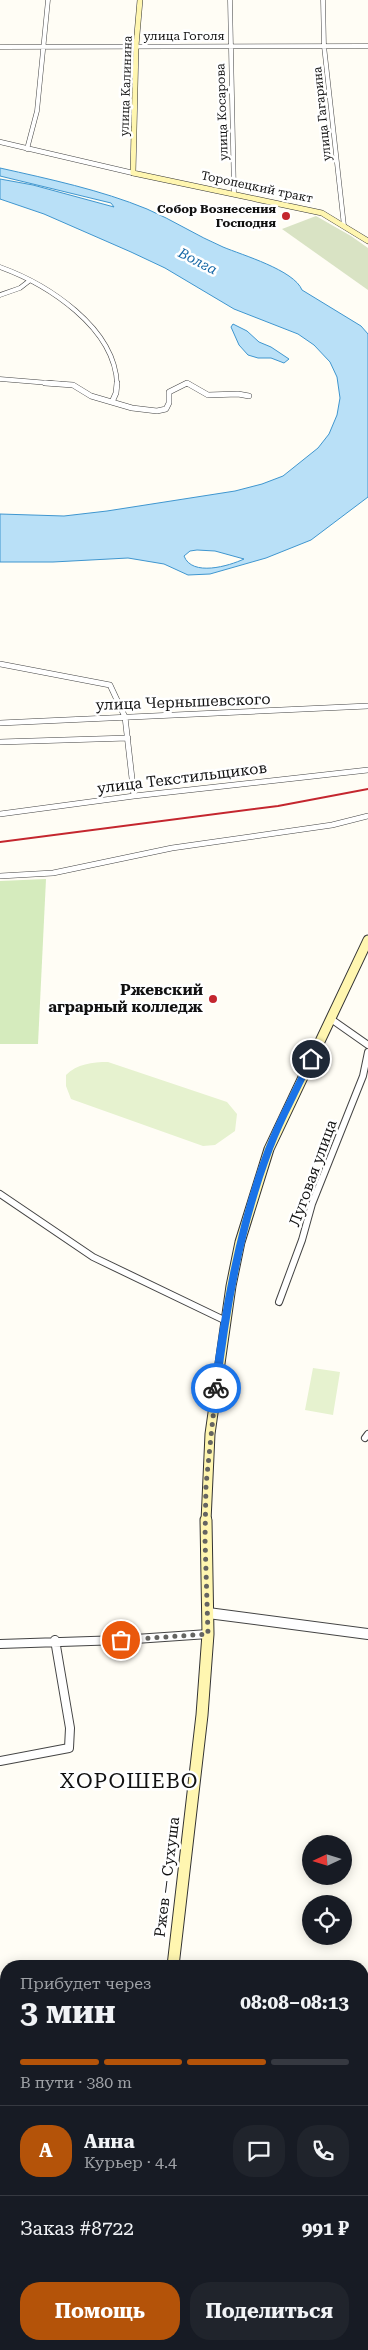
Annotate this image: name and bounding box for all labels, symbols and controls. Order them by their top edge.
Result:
street label: улица Гоголя [143,29,225,43]
street label: улица Калинина [117,35,135,137]
street label: улица Косарова [213,63,231,161]
street label: улица Гагарина [310,66,334,162]
street label: Торопецкий тракт [200,168,314,206]
place label: Собор Вознесения Господня [157,202,276,230]
marker: Собор Вознесения Господня [280,210,292,222]
water label: Волга [175,244,220,277]
street label: улица Чернышевского [95,690,271,714]
street label: улица Текстильщиков [96,759,268,797]
place label: Ржевский аграрный колледж [48,981,204,1016]
marker: Ржевский аграрный колледж [207,993,219,1005]
pin [290,1038,332,1080]
icon: home [297,1045,325,1073]
street label: Луговая улица [285,1117,341,1229]
courier [191,1363,241,1413]
icon: bike [202,1374,230,1402]
pin [100,1619,142,1661]
icon: bag [107,1626,135,1654]
district label: ХОРОШЕВО [60,1769,198,1793]
street label: Ржев — Сухуша [151,1816,183,1938]
north arrow [302,1835,352,1885]
map controls [302,1835,352,1945]
button: locate [302,1895,352,1945]
text: Прибудет через [20,1974,151,1993]
text: 08:08–08:13 [240,1991,349,2014]
text: 3 мин [20,1993,116,2031]
text: В пути · 380 m [20,2073,132,2092]
button: chat [233,2125,285,2177]
button: phone [297,2125,349,2177]
text: Анна [84,2130,135,2153]
text: А [39,2139,53,2162]
text: Курьер · 4.4 [84,2153,177,2172]
text: Заказ #8722 [20,2217,134,2240]
text: 991 ₽ [302,2217,349,2240]
button: Помощь [20,2282,180,2340]
button: Поделиться [190,2282,349,2340]

